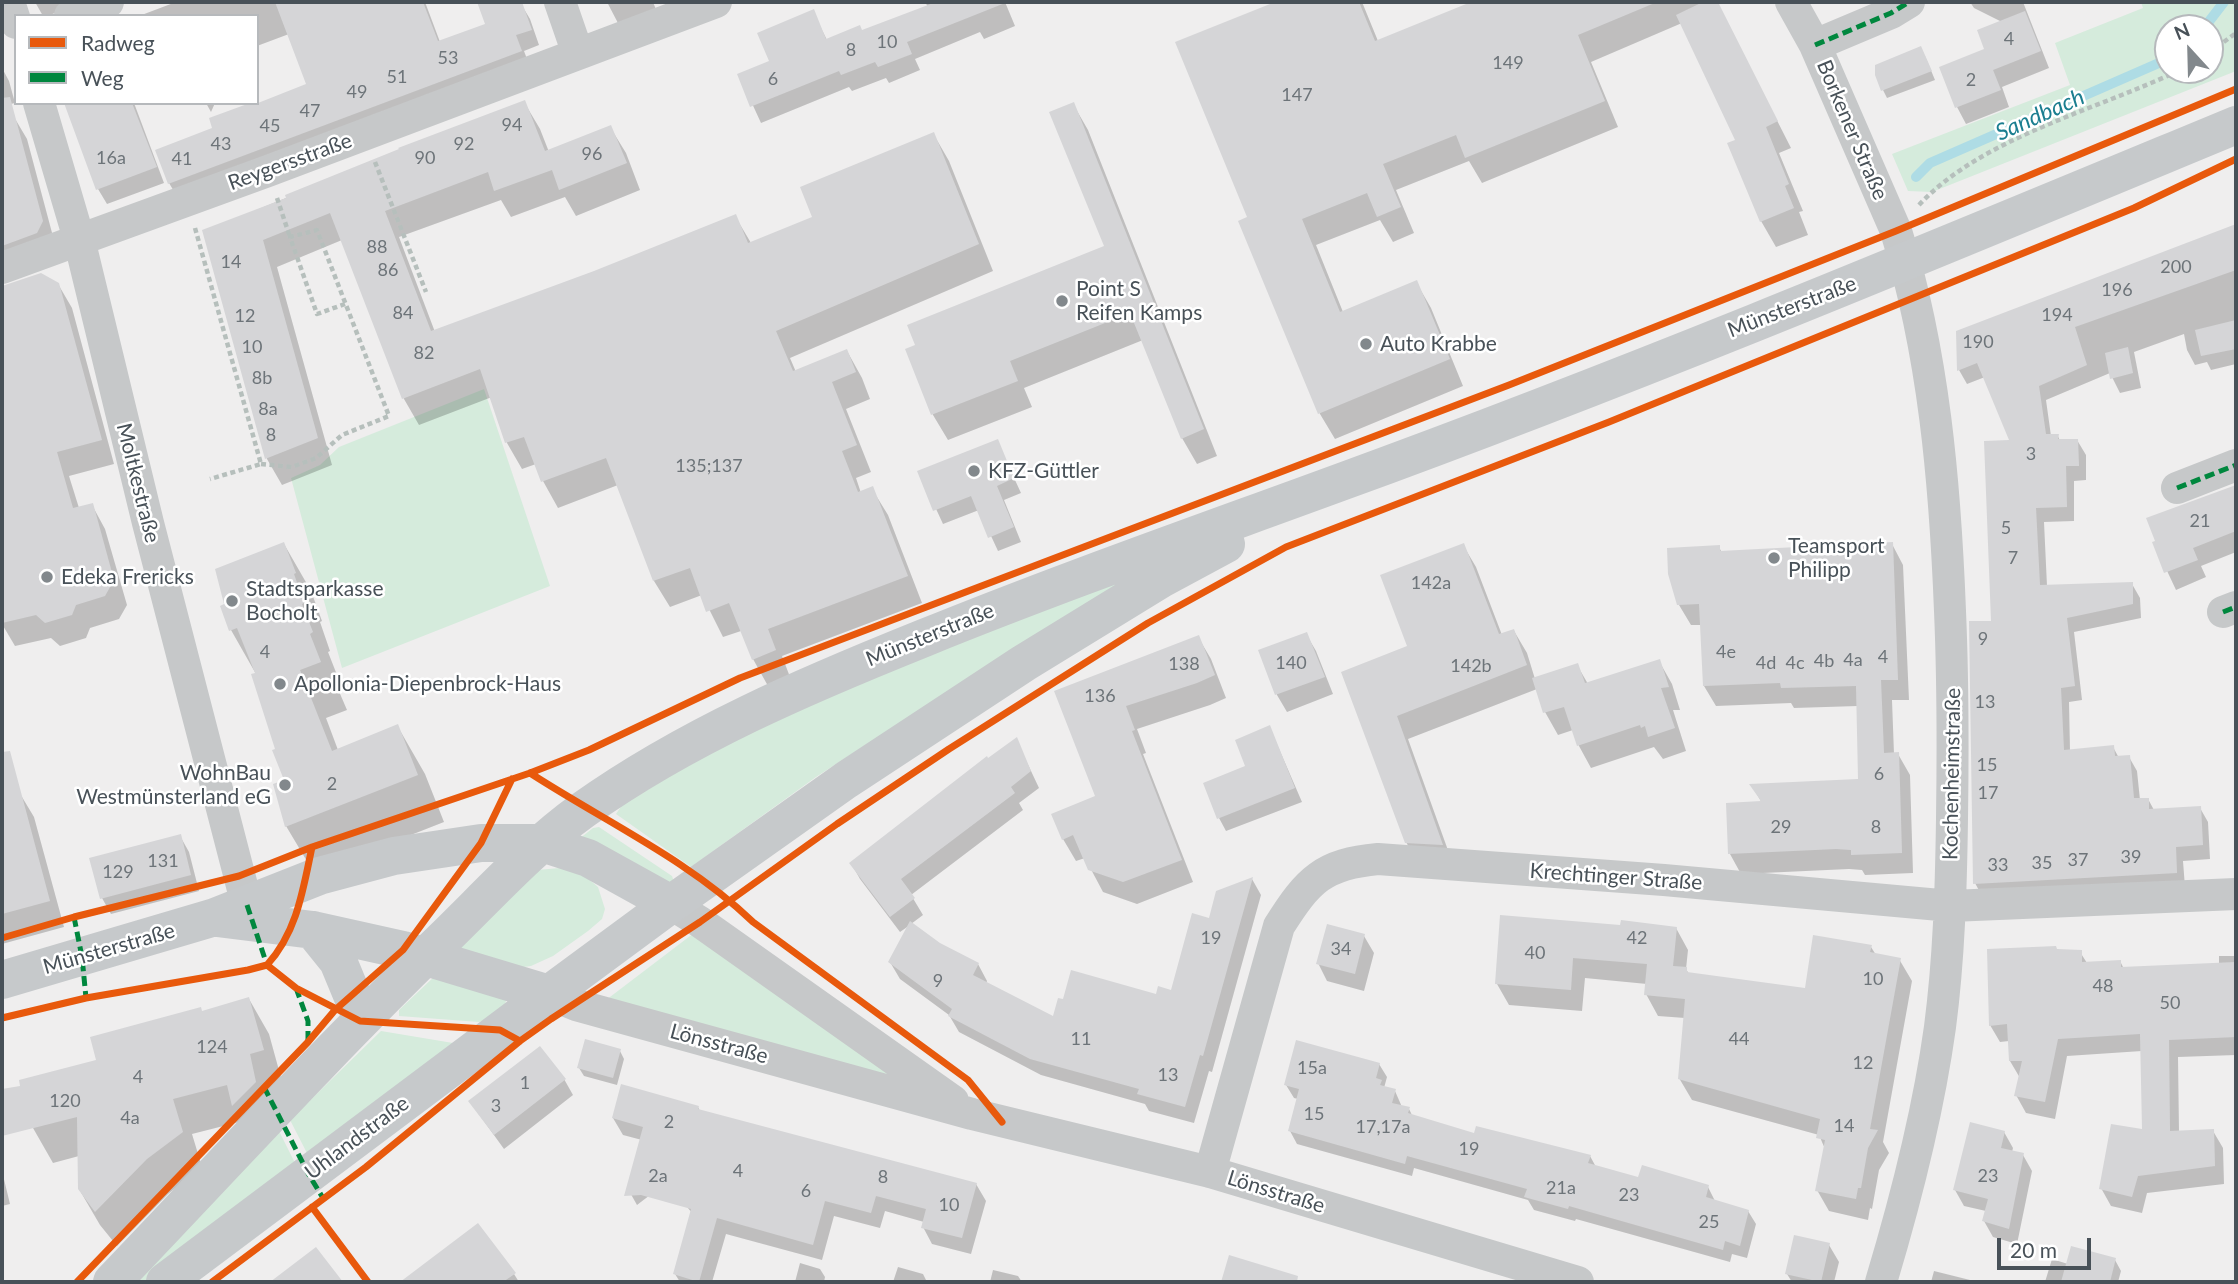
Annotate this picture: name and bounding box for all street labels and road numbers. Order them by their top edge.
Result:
street label: Borkener Straße [1811,56,1893,204]
street label: Reygersstraße [225,128,355,196]
street label: Münsterstraße [1724,271,1860,343]
street label: Moltkestraße [111,421,165,545]
street label: Münsterstraße [862,598,998,672]
street label: Kochenheimstraße [1938,688,1966,860]
street label: Krechtinger Straße [1529,858,1703,896]
street label: Münsterstraße [40,918,178,980]
street label: Lönsstraße [667,1019,771,1069]
street label: Uhlandstraße [300,1091,414,1185]
street label: Lönsstraße [1224,1165,1328,1219]

